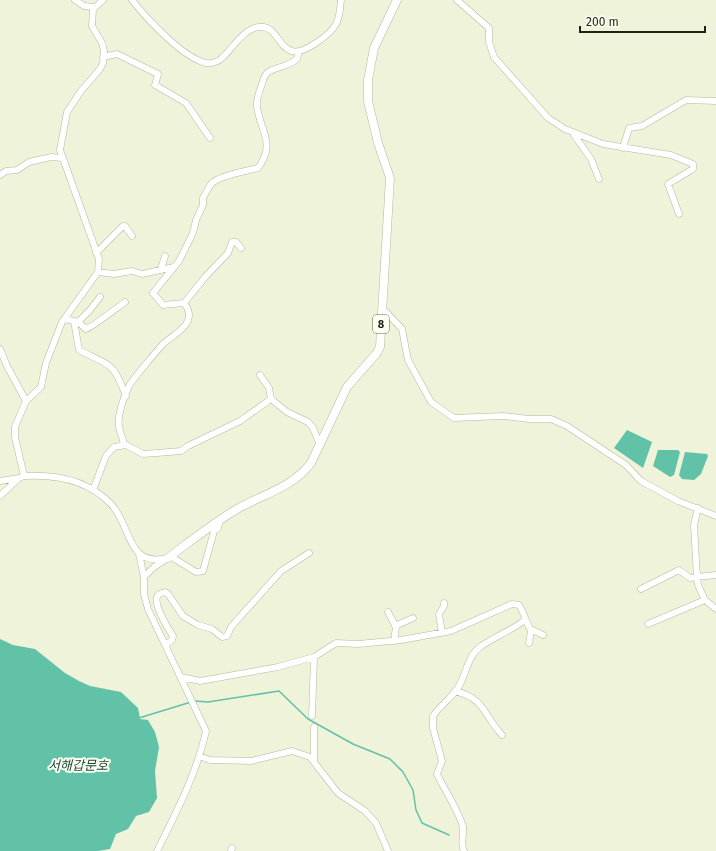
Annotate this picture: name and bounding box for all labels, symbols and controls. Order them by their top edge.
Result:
scale bar [580,8,705,34]
text: 200 m [586,15,619,29]
road number: 8 [373,315,389,333]
water label: 서해갑문호 [48,758,109,773]

